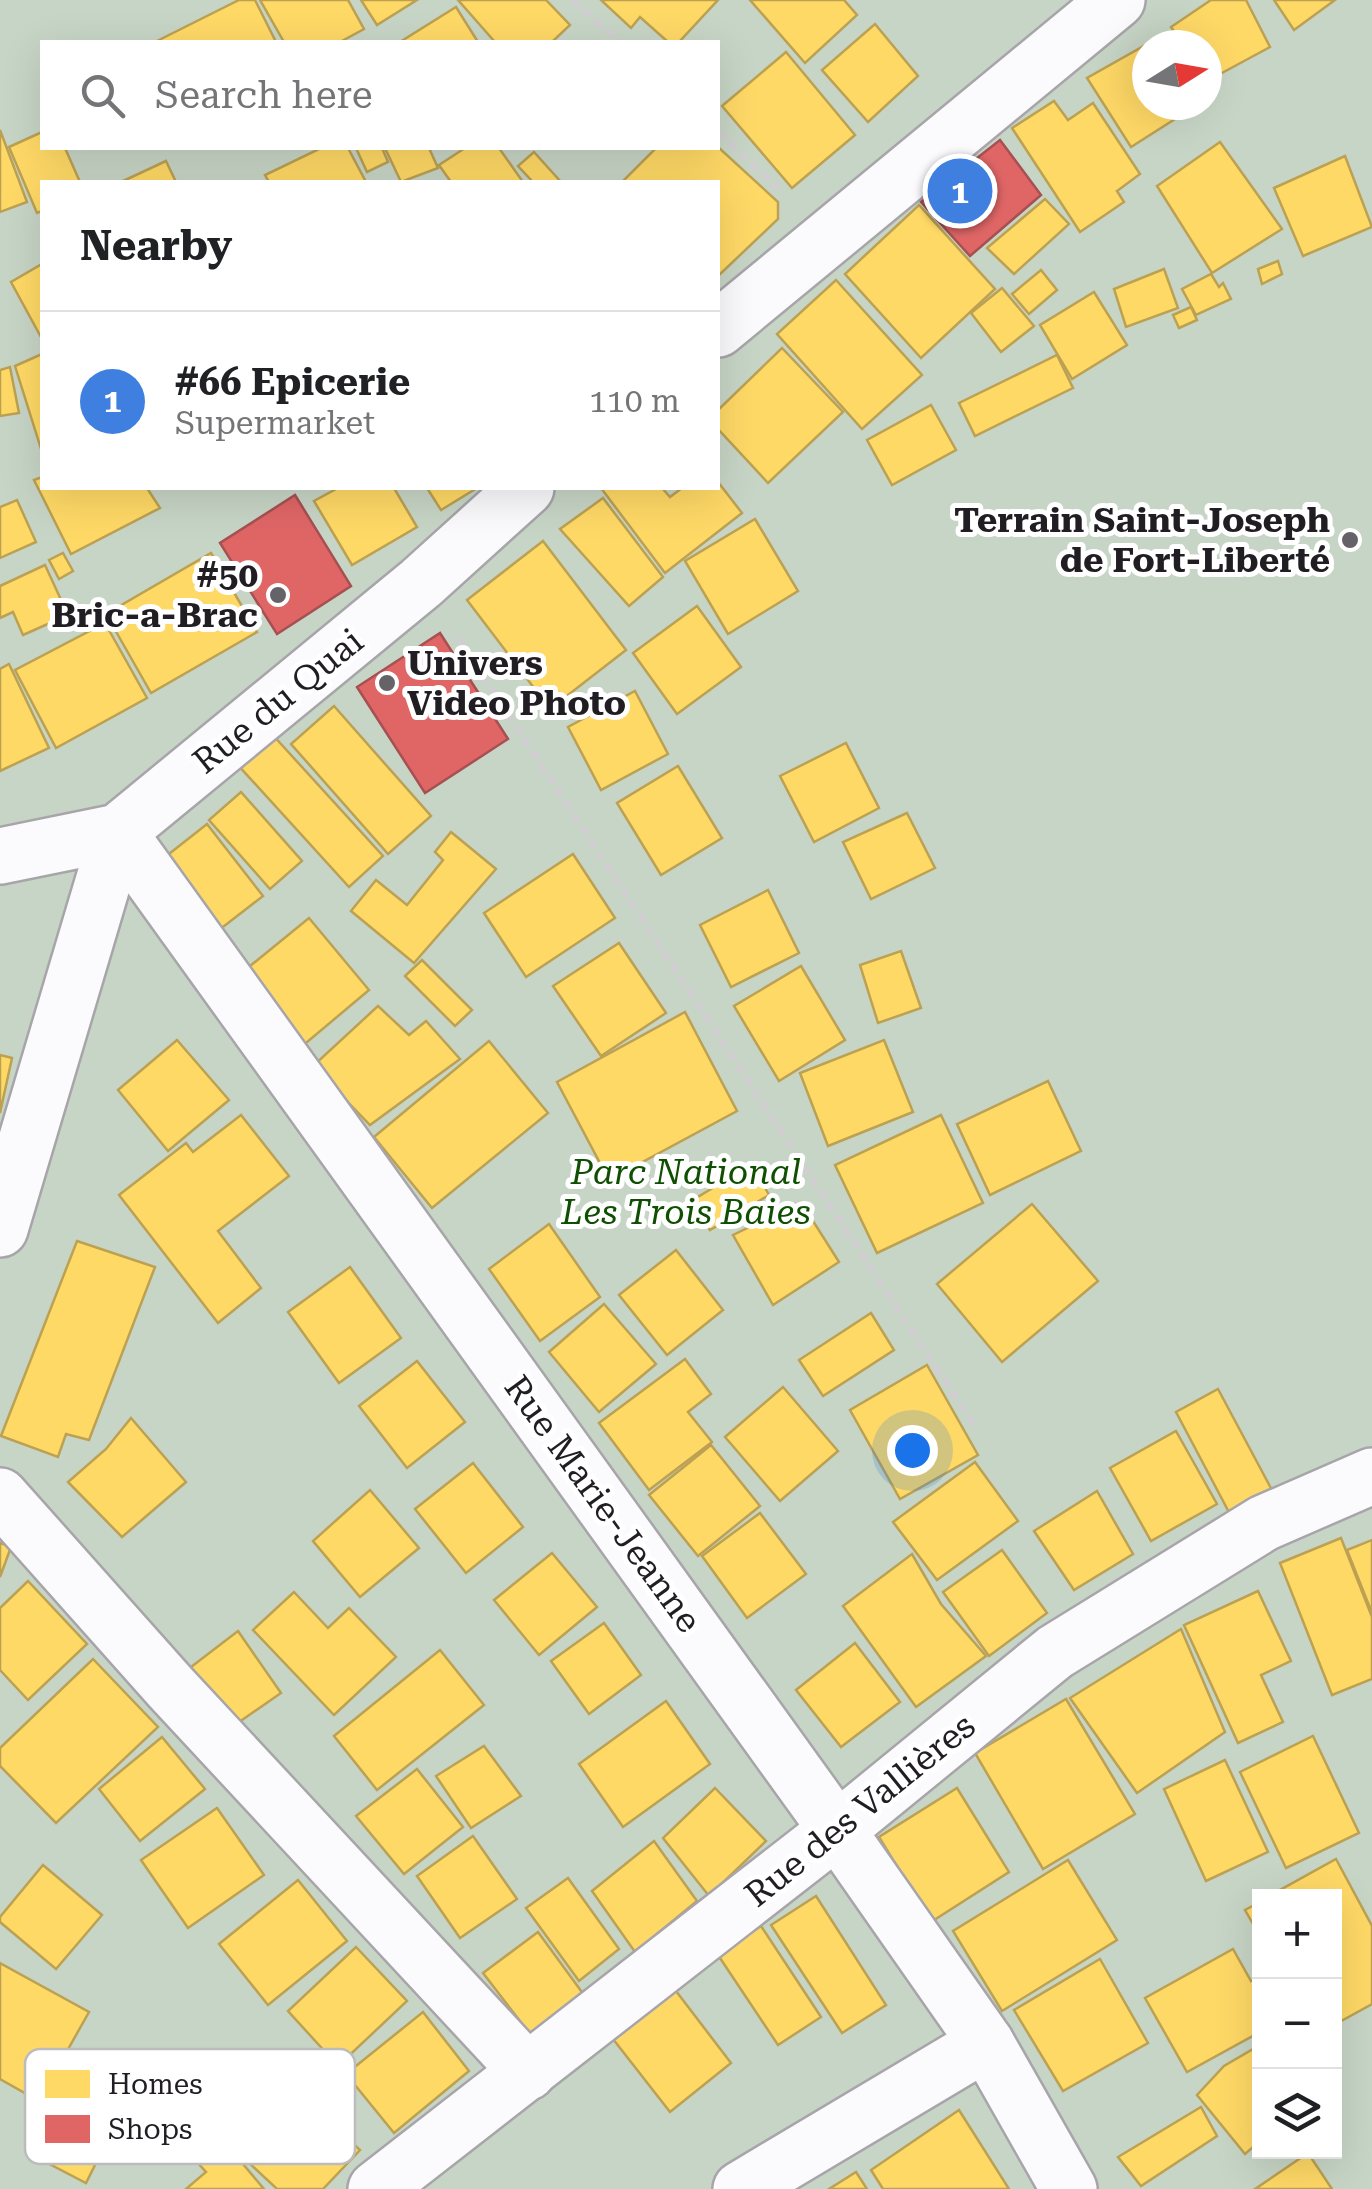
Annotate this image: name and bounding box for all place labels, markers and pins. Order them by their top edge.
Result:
pin: 1 [928,154,992,228]
place label: Terrain Saint-Joseph de Fort-Liberté [954,500,1330,581]
marker: Terrain Saint-Joseph de Fort-Liberté [1339,529,1361,551]
place label: #50 Bric-a-Brac [51,555,258,636]
marker: #50 Bric-a-Brac [267,584,289,606]
place label: Univers Video Photo [407,643,626,724]
marker: Univers Video Photo [376,672,398,694]

